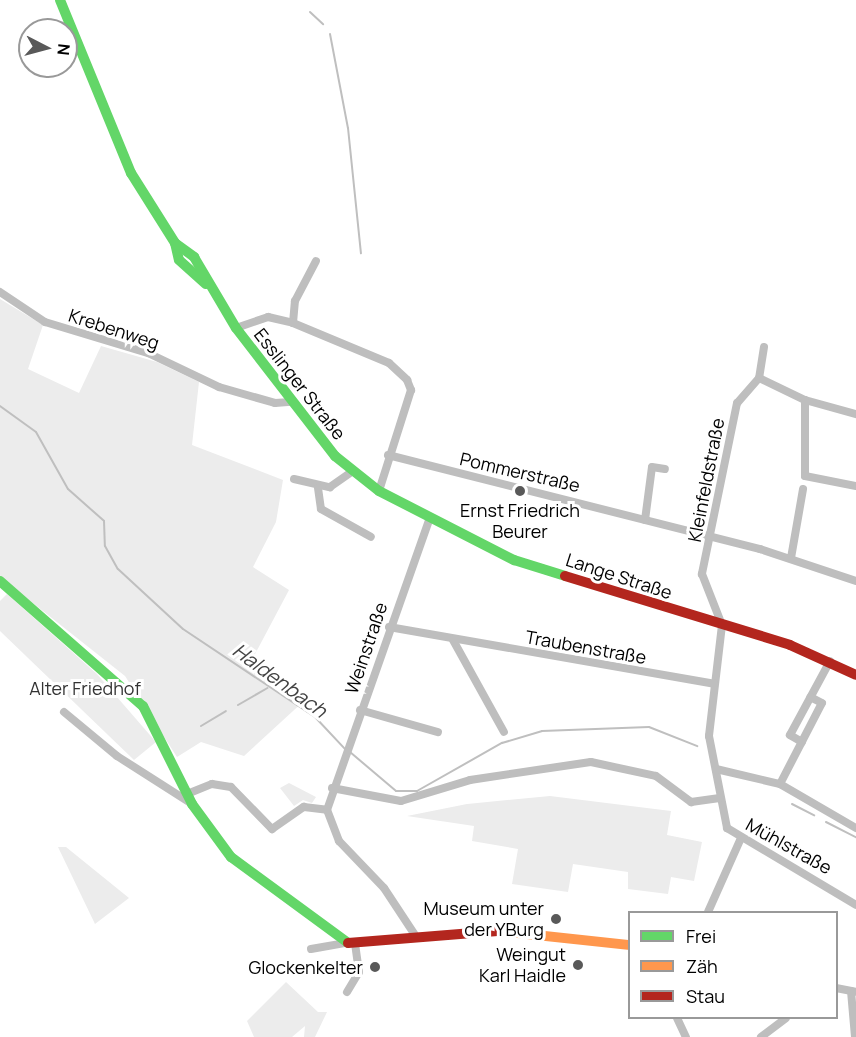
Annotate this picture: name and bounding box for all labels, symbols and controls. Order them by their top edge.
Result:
north arrow [18,18,78,78]
text: N [52,43,75,57]
street label: Krebenweg [66,304,162,354]
street label: Esslinger Straße [250,324,350,444]
street label: Kleinfeldstraße [683,416,729,544]
street label: Pommerstraße [458,448,582,496]
marker: Ernst Friedrich Beurer [513,484,527,498]
place label: Ernst Friedrich Beurer [460,500,580,542]
street label: Lange Straße [563,549,675,603]
street label: Weinstraße [340,599,392,697]
street label: Traubenstraße [524,626,648,668]
water label: Haldenbach [228,638,332,722]
park label: Alter Friedhof [29,677,141,699]
street label: Mühlstraße [742,814,836,878]
place label: Museum unter der YBurg [423,898,544,940]
legend [628,911,838,1019]
marker: Museum unter der YBurg [549,912,563,926]
text: Frei [686,924,716,948]
place label: Weingut Karl Haidle [479,944,566,986]
text: Zäh [686,954,718,978]
place label: Glockenkelter [248,956,363,978]
marker: Weingut Karl Haidle [571,958,585,972]
marker: Glockenkelter [368,960,382,974]
text: Stau [686,984,725,1008]

